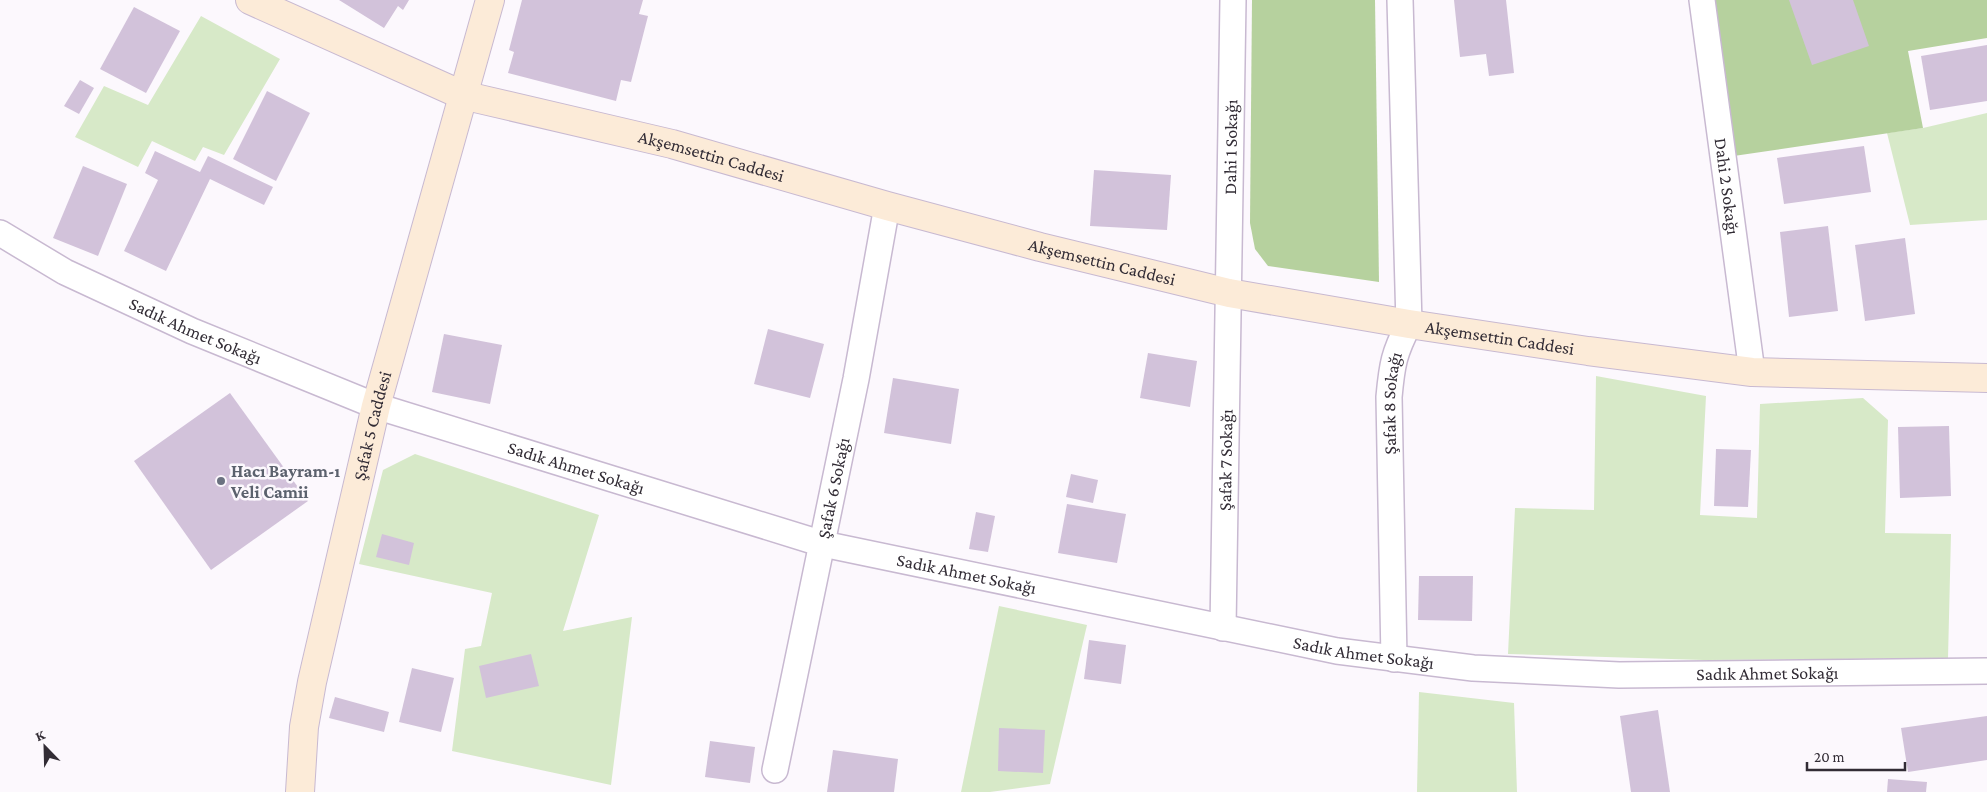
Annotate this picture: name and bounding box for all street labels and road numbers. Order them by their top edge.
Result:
street label: Dahi 1 Sokağı [1220,99,1241,195]
street label: Akşemsettin Caddesi [636,126,787,186]
street label: Dahi 2 Sokağı [1711,137,1743,236]
street label: Akşemsettin Caddesi [1026,234,1178,290]
street label: Sadık Ahmet Sokağı [126,293,265,368]
street label: Akşemsettin Caddesi [1424,317,1576,359]
street label: Şafak 8 Sokağı [1379,349,1406,455]
street label: Şafak 5 Caddesi [349,369,395,482]
street label: Şafak 7 Sokağı [1215,409,1236,511]
street label: Şafak 6 Sokağı [813,435,854,540]
street label: Sadık Ahmet Sokağı [505,437,647,498]
street label: Sadık Ahmet Sokağı [895,550,1039,598]
street label: Sadık Ahmet Sokağı [1291,632,1436,673]
street label: Sadık Ahmet Sokağı [1696,663,1839,684]

